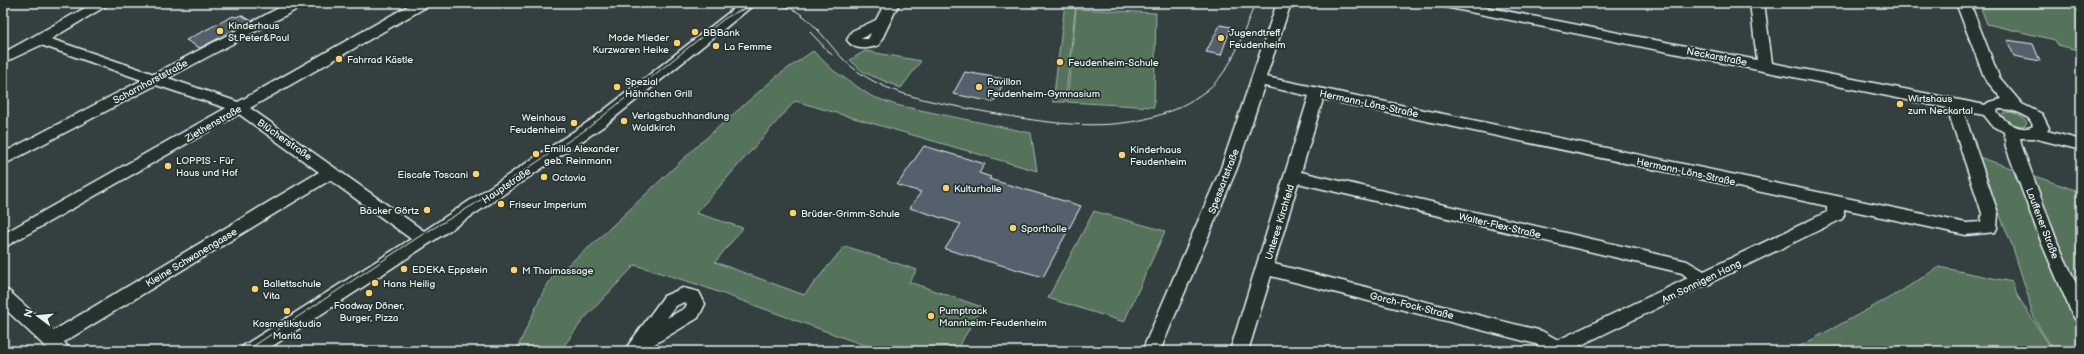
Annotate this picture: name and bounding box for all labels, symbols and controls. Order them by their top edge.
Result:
place label: Kinderhaus St.Peter&Paul [228,20,289,44]
marker: Kinderhaus St.Peter&Paul [215,26,225,36]
marker: BBBank [690,27,700,37]
place label: BBBank [703,27,740,39]
place label: Jugendtreff Feudenheim [1229,27,1286,51]
place label: Mode Mieder Kurzwaren Heike [592,32,669,56]
marker: Jugendtreff Feudenheim [1216,33,1226,43]
marker: Mode Mieder Kurzwaren Heike [672,38,682,48]
marker: La Femme [711,41,721,51]
place label: La Femme [724,41,772,53]
street label: Neckarstraße [1686,45,1748,69]
marker: Fahrrad Kästle [334,54,344,64]
place label: Fahrrad Kästle [347,54,413,66]
street label: Scharnhorststraße [111,57,190,107]
marker: Feudenheim-Schule [1055,57,1065,67]
place label: Feudenheim-Schule [1068,57,1159,69]
place label: Spezial Hähnchen Grill [625,76,692,100]
place label: Pavillon Feudenheim-Gymnasium [987,76,1100,100]
marker: Spezial Hähnchen Grill [612,82,622,92]
marker: Pavillon Feudenheim-Gymnasium [974,82,984,92]
street label: Hermann-Löns-Straße [1318,88,1419,120]
place label: Wirtshaus zum Neckartal [1908,93,1973,117]
marker: Wirtshaus zum Neckartal [1895,99,1905,109]
street label: Ziethenstraße [182,103,244,145]
place label: Verlagsbuchhandlung Waldkirch [632,110,729,134]
place label: Weinhaus Feudenheim [509,112,566,136]
marker: Verlagsbuchhandlung Waldkirch [619,116,629,126]
street label: Blücherstraße [255,117,314,163]
marker: Weinhaus Feudenheim [569,118,579,128]
place label: Emilia Alexander geb. Reinmann [544,143,620,167]
place label: Kinderhaus Feudenheim [1130,144,1187,168]
street label: Spessartstraße [1206,147,1242,216]
marker: Emilia Alexander geb. Reinmann [531,149,541,159]
marker: Kinderhaus Feudenheim [1117,150,1127,160]
place label: LOPPIS - Für Haus und Hof [176,155,238,179]
street label: Hermann-Löns-Straße [1635,156,1736,188]
marker: LOPPIS - Für Haus und Hof [163,161,173,171]
street label: Hauptstraße [480,165,533,206]
place label: Eiscafe Toscani [398,169,468,181]
marker: Eiscafe Toscani [471,169,481,179]
marker: Octavia [539,172,549,182]
place label: Octavia [552,172,586,184]
marker: Kulturhalle [941,183,951,193]
place label: Kulturhalle [954,183,1002,195]
street label: Unteres Kirchfeld [1263,183,1297,261]
street label: Lauffener Straße [2023,186,2061,261]
marker: Friseur Imperium [496,199,506,209]
place label: Friseur Imperium [509,199,587,211]
place label: Bäcker Görtz [360,205,419,217]
marker: Bäcker Görtz [422,205,432,215]
marker: Brüder-Grimm-Schule [788,208,798,218]
place label: Brüder-Grimm-Schule [801,208,900,220]
street label: Walter-Flex-Straße [1457,211,1542,241]
marker: Sporthalle [1008,223,1018,233]
place label: Sporthalle [1021,223,1067,235]
street label: Kleine Schwanengasse [144,226,239,290]
street label: Am Sonnigen Hang [1660,257,1743,306]
marker: EDEKA Eppstein [399,264,409,274]
place label: EDEKA Eppstein [412,264,488,276]
marker: M Thaimassage [509,265,519,275]
place label: M Thaimassage [522,265,594,277]
place label: Ballettschule Vita [263,278,321,302]
marker: Hans Heilig [370,278,380,288]
place label: Hans Heilig [383,278,435,290]
marker: Ballettschule Vita [250,284,260,294]
marker: Foodway Döner, Burger, Pizza [364,288,374,298]
street label: Gorch-Fock-Straße [1369,290,1455,322]
north arrow [18,296,58,336]
place label: Foodway Döner, Burger, Pizza [334,300,405,324]
place label: Pumptrack Mannheim-Feudenheim [939,305,1047,329]
marker: Kosmetikstudio Marita [282,306,292,316]
text: N [21,308,36,319]
marker: Pumptrack Mannheim-Feudenheim [926,311,936,321]
place label: Kosmetikstudio Marita [253,318,322,342]

